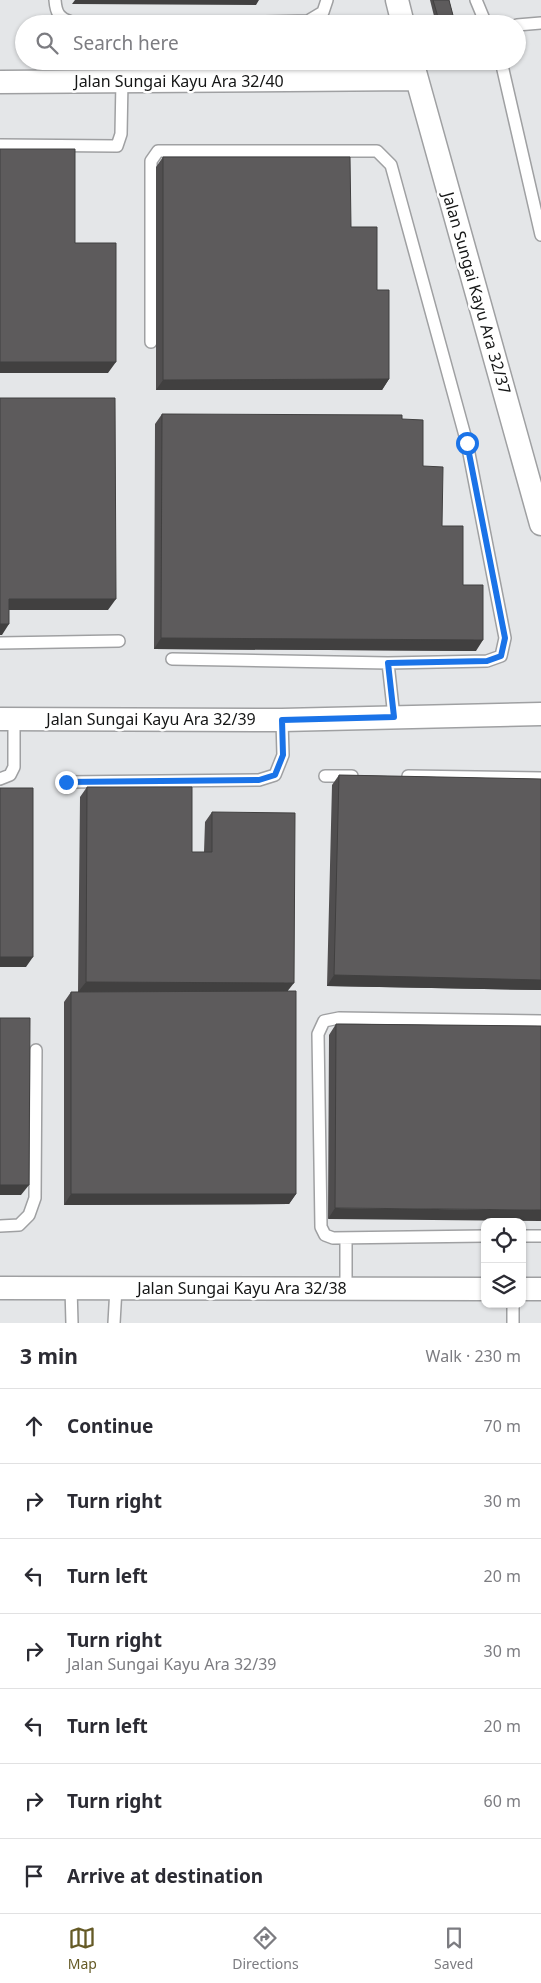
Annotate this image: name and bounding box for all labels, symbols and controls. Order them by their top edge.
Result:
search box [15,15,526,70]
icon: search [33,29,61,57]
text: Search here [73,30,179,56]
street label: Jalan Sungai Kayu Ara 32/40 [72,70,284,92]
street label: Jalan Sungai Kayu Ara 32/37 [437,187,516,397]
route start [456,432,479,455]
street label: Jalan Sungai Kayu Ara 32/39 [44,708,256,730]
route end [55,771,78,794]
map controls [481,1218,526,1308]
button: locate [481,1218,526,1263]
button: layers [481,1263,526,1308]
street label: Jalan Sungai Kayu Ara 32/38 [135,1277,347,1299]
text: 3 min [20,1342,78,1370]
text: Walk · 230 m [426,1345,521,1367]
icon: ahead [20,1412,48,1440]
text: Continue [67,1413,153,1439]
text: 70 m [484,1415,521,1437]
icon: right [20,1487,48,1515]
text: Turn right [67,1488,162,1514]
text: 30 m [484,1490,521,1512]
icon: left [20,1562,48,1590]
text: Turn left [67,1563,148,1589]
text: 20 m [484,1565,521,1587]
text: Turn right [67,1627,162,1653]
icon: right [20,1637,48,1665]
text: 30 m [484,1640,521,1662]
text: Jalan Sungai Kayu Ara 32/39 [67,1653,276,1675]
icon: left [20,1712,48,1740]
text: Turn left [67,1713,148,1739]
text: 20 m [484,1715,521,1737]
icon: right [20,1787,48,1815]
text: Turn right [67,1788,162,1814]
text: 60 m [484,1790,521,1812]
icon: arrive [20,1862,48,1890]
text: Arrive at destination [67,1863,263,1889]
tab: Map [68,1924,97,1973]
tab: Directions [232,1924,299,1973]
tab: Saved [434,1924,473,1973]

